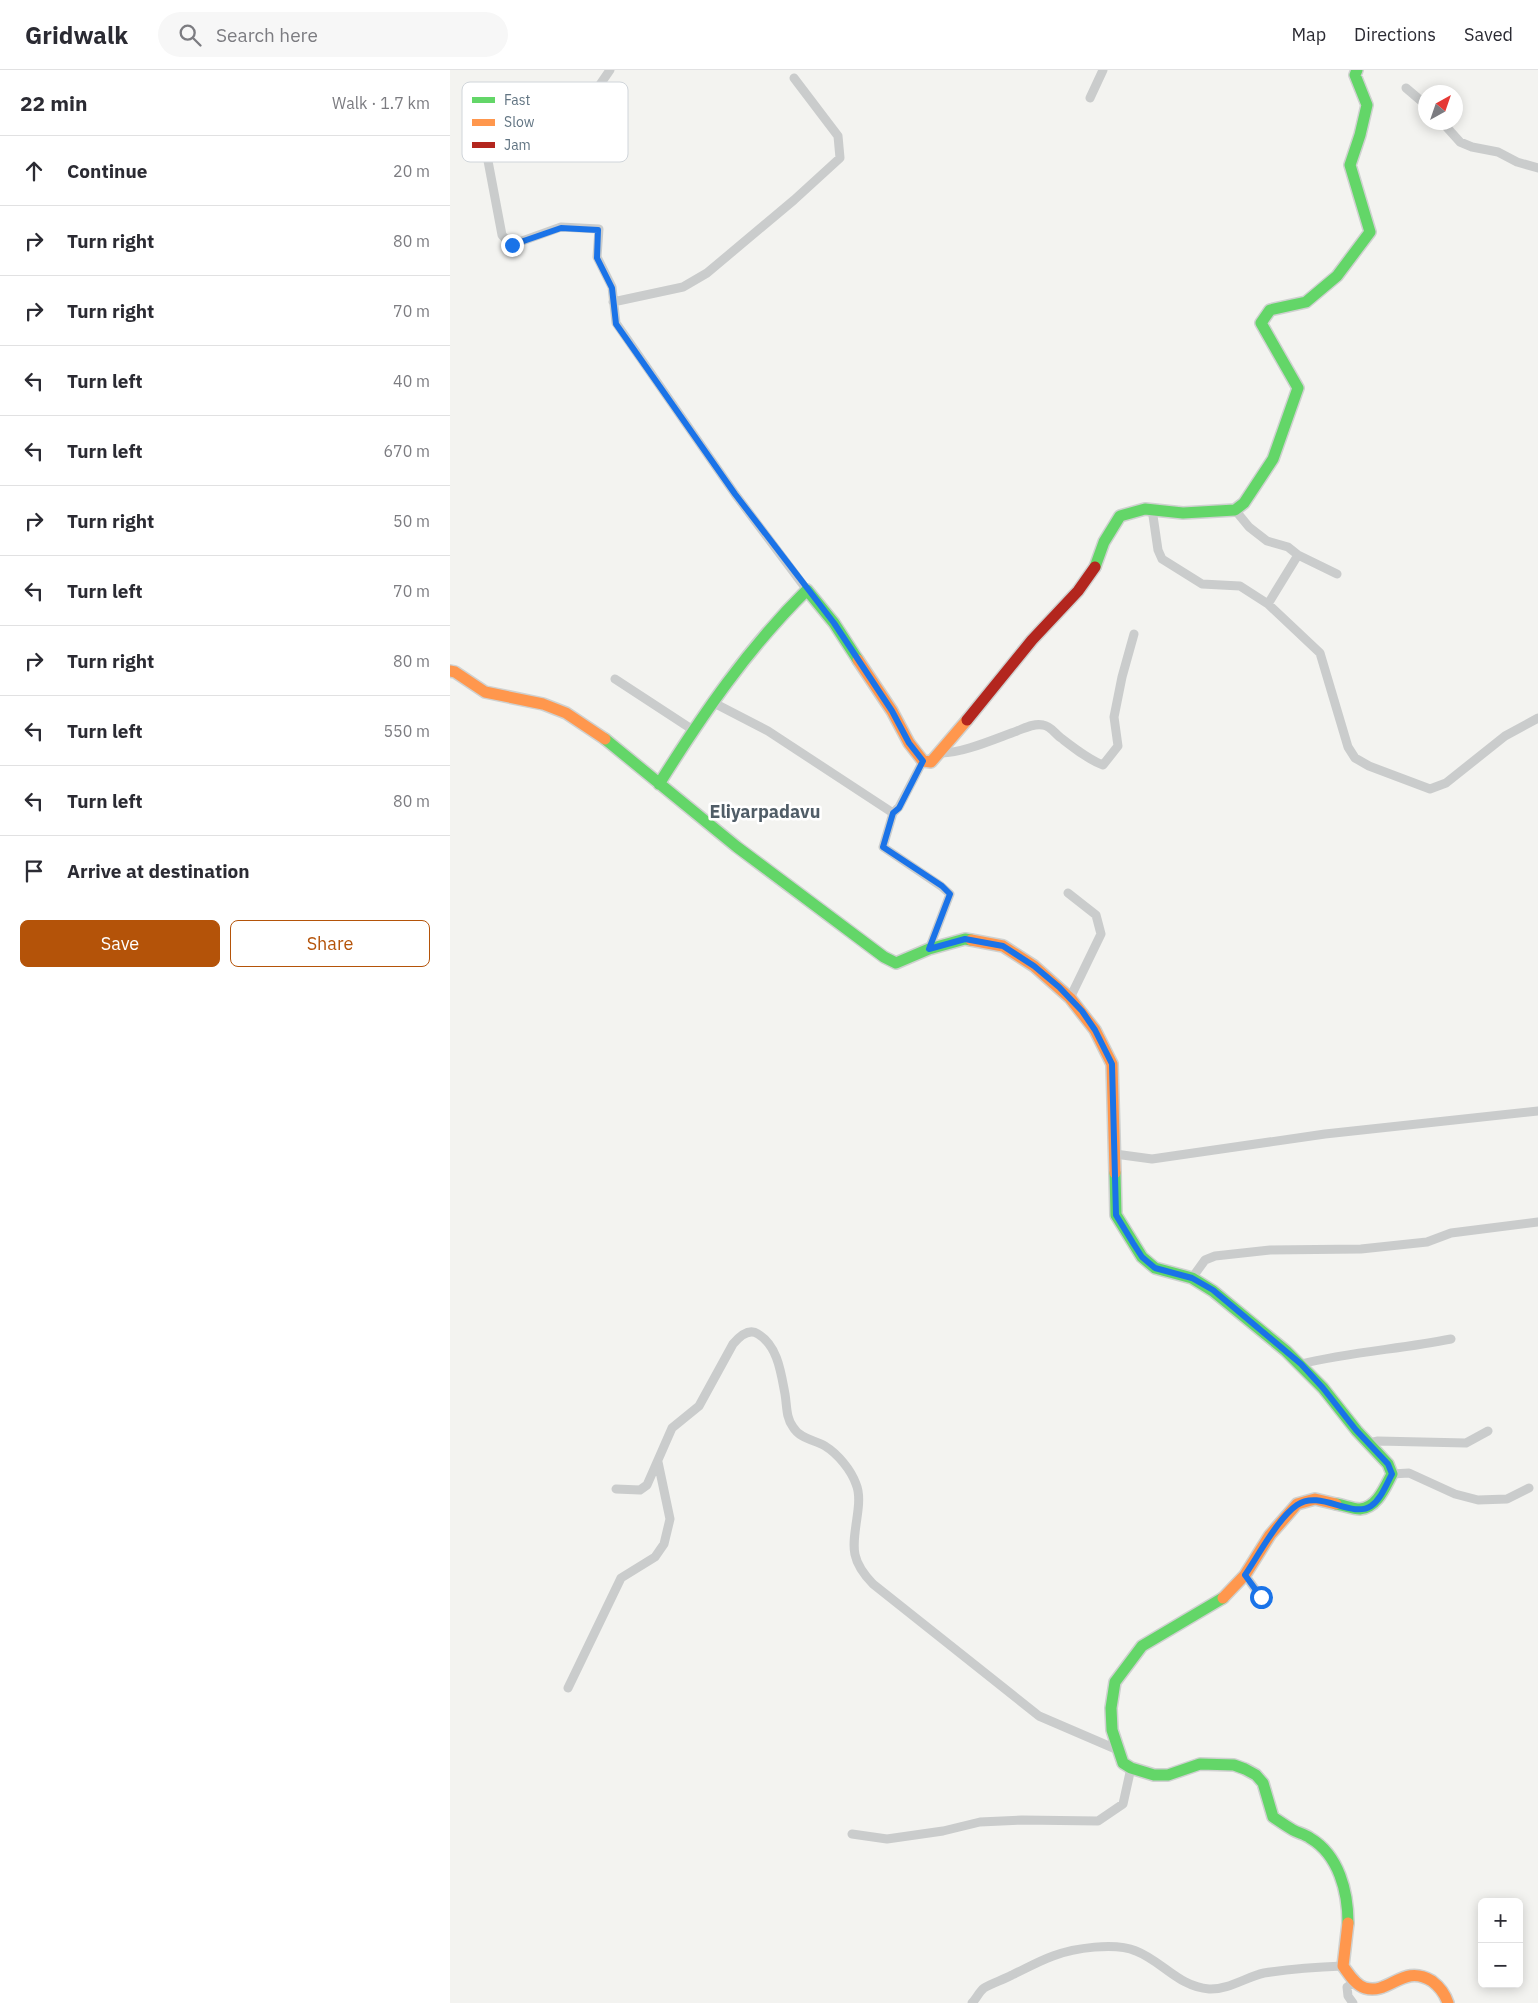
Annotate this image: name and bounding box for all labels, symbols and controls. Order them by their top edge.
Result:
search box [158,12,508,57]
text: Gridwalk [25,19,128,51]
icon: search [176,21,204,49]
text: Search here [216,23,318,47]
text: Map [1291,23,1326,46]
text: Directions [1354,23,1436,46]
text: Saved [1464,23,1513,46]
legend [462,82,628,162]
north arrow [1418,85,1463,130]
text: 22 min [20,89,87,117]
text: Fast [504,91,530,109]
text: Walk · 1.7 km [332,93,430,113]
text: Slow [504,113,535,131]
text: Jam [504,136,531,154]
icon: ahead [20,157,48,185]
text: Continue [67,159,147,183]
text: 20 m [393,161,430,181]
icon: right [20,227,48,255]
text: Turn right [67,229,154,253]
text: 80 m [393,231,430,251]
route end [501,234,524,257]
icon: right [20,297,48,325]
text: Turn right [67,299,154,323]
text: 70 m [393,301,430,321]
icon: left [20,367,48,395]
text: Turn left [67,369,143,393]
text: 40 m [393,371,430,391]
icon: left [20,437,48,465]
text: Turn left [67,439,143,463]
text: 670 m [383,441,430,461]
icon: right [20,507,48,535]
text: Turn right [67,509,154,533]
text: 50 m [393,511,430,531]
icon: left [20,577,48,605]
text: Turn left [67,579,143,603]
text: 70 m [393,581,430,601]
icon: right [20,647,48,675]
text: Turn right [67,649,154,673]
text: 80 m [393,651,430,671]
icon: left [20,717,48,745]
text: Turn left [67,719,143,743]
text: 550 m [383,721,430,741]
icon: left [20,787,48,815]
text: Turn left [67,789,143,813]
text: 80 m [393,791,430,811]
district label: Eliyarpadavu [709,800,821,823]
icon: arrive [20,857,48,885]
text: Arrive at destination [67,859,250,883]
button: Save [20,920,220,967]
button: Share [230,920,430,967]
route start [1250,1586,1273,1609]
map controls [1478,1898,1523,1988]
button: + [1478,1898,1523,1943]
button: − [1478,1943,1523,1988]

